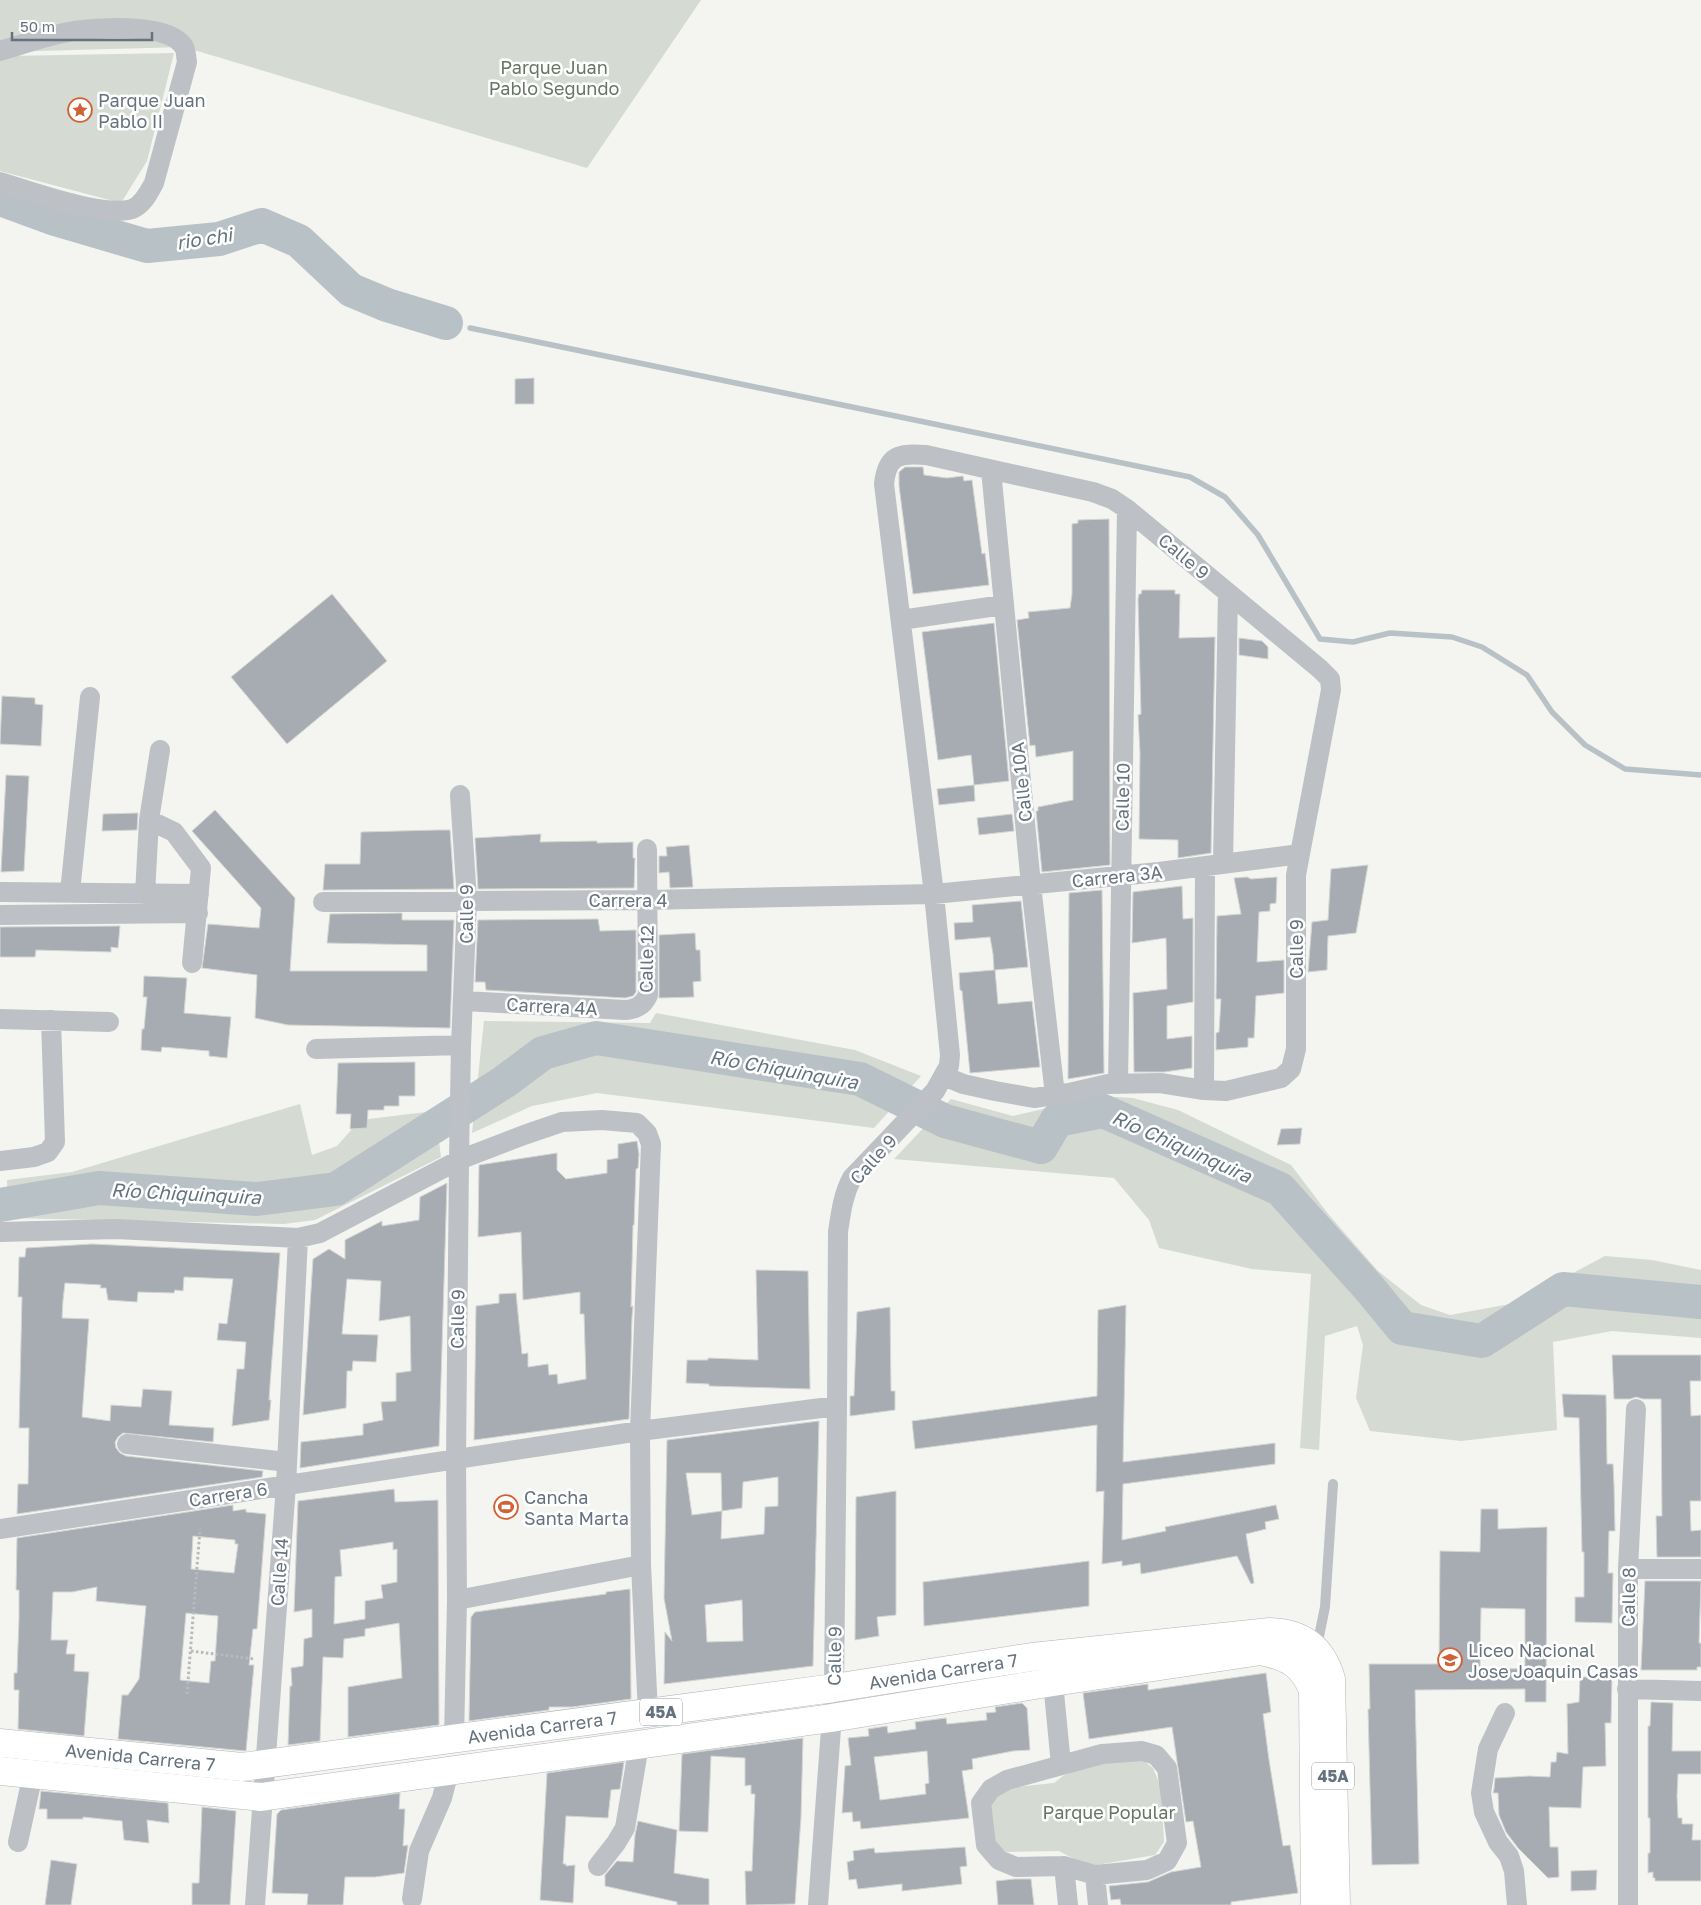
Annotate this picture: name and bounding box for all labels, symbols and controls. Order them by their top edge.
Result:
scale bar [12,10,152,42]
text: 50 m [20,17,55,35]
park label: Parque Juan Pablo Segundo [489,56,619,99]
place label: Parque Juan Pablo II [98,89,206,132]
place icon: Parque Juan Pablo II [67,97,93,123]
water label: rio chi [175,222,235,254]
street label: Calle 9 [1154,528,1214,584]
street label: Calle 10A [1006,741,1036,823]
street label: Calle 10 [1110,763,1134,831]
street label: Carrera 3A [1071,860,1163,892]
street label: Calle 9 [455,884,477,944]
street label: Carrera 4 [588,889,668,911]
street label: Calle 9 [1285,919,1307,979]
street label: Calle 12 [634,925,658,993]
street label: Carrera 4A [506,993,598,1019]
water label: Río Chiquinquira [708,1045,861,1094]
water label: Río Chiquinquira [1109,1105,1256,1188]
street label: Calle 9 [845,1129,901,1189]
water label: Río Chiquinquira [110,1178,263,1208]
street label: Calle 9 [445,1289,469,1349]
street label: Carrera 6 [187,1477,269,1511]
place label: Cancha Santa Marta [524,1486,629,1529]
sports icon: Cancha Santa Marta [493,1494,519,1520]
street label: Calle 14 [266,1537,292,1607]
street label: Calle 8 [1616,1567,1640,1627]
street label: Calle 9 [822,1626,846,1686]
place label: Liceo Nacional Jose Joaquin Casas [1468,1639,1638,1682]
school or university icon: Liceo Nacional Jose Joaquin Casas [1437,1647,1463,1673]
street label: Avenida Carrera 7 [867,1648,1019,1693]
road number: 45A [640,1698,682,1725]
street label: Avenida Carrera 7 [466,1706,618,1748]
street label: Avenida Carrera 7 [64,1739,216,1775]
road number: 45A [1312,1762,1354,1790]
park label: Parque Popular [1043,1801,1175,1823]

